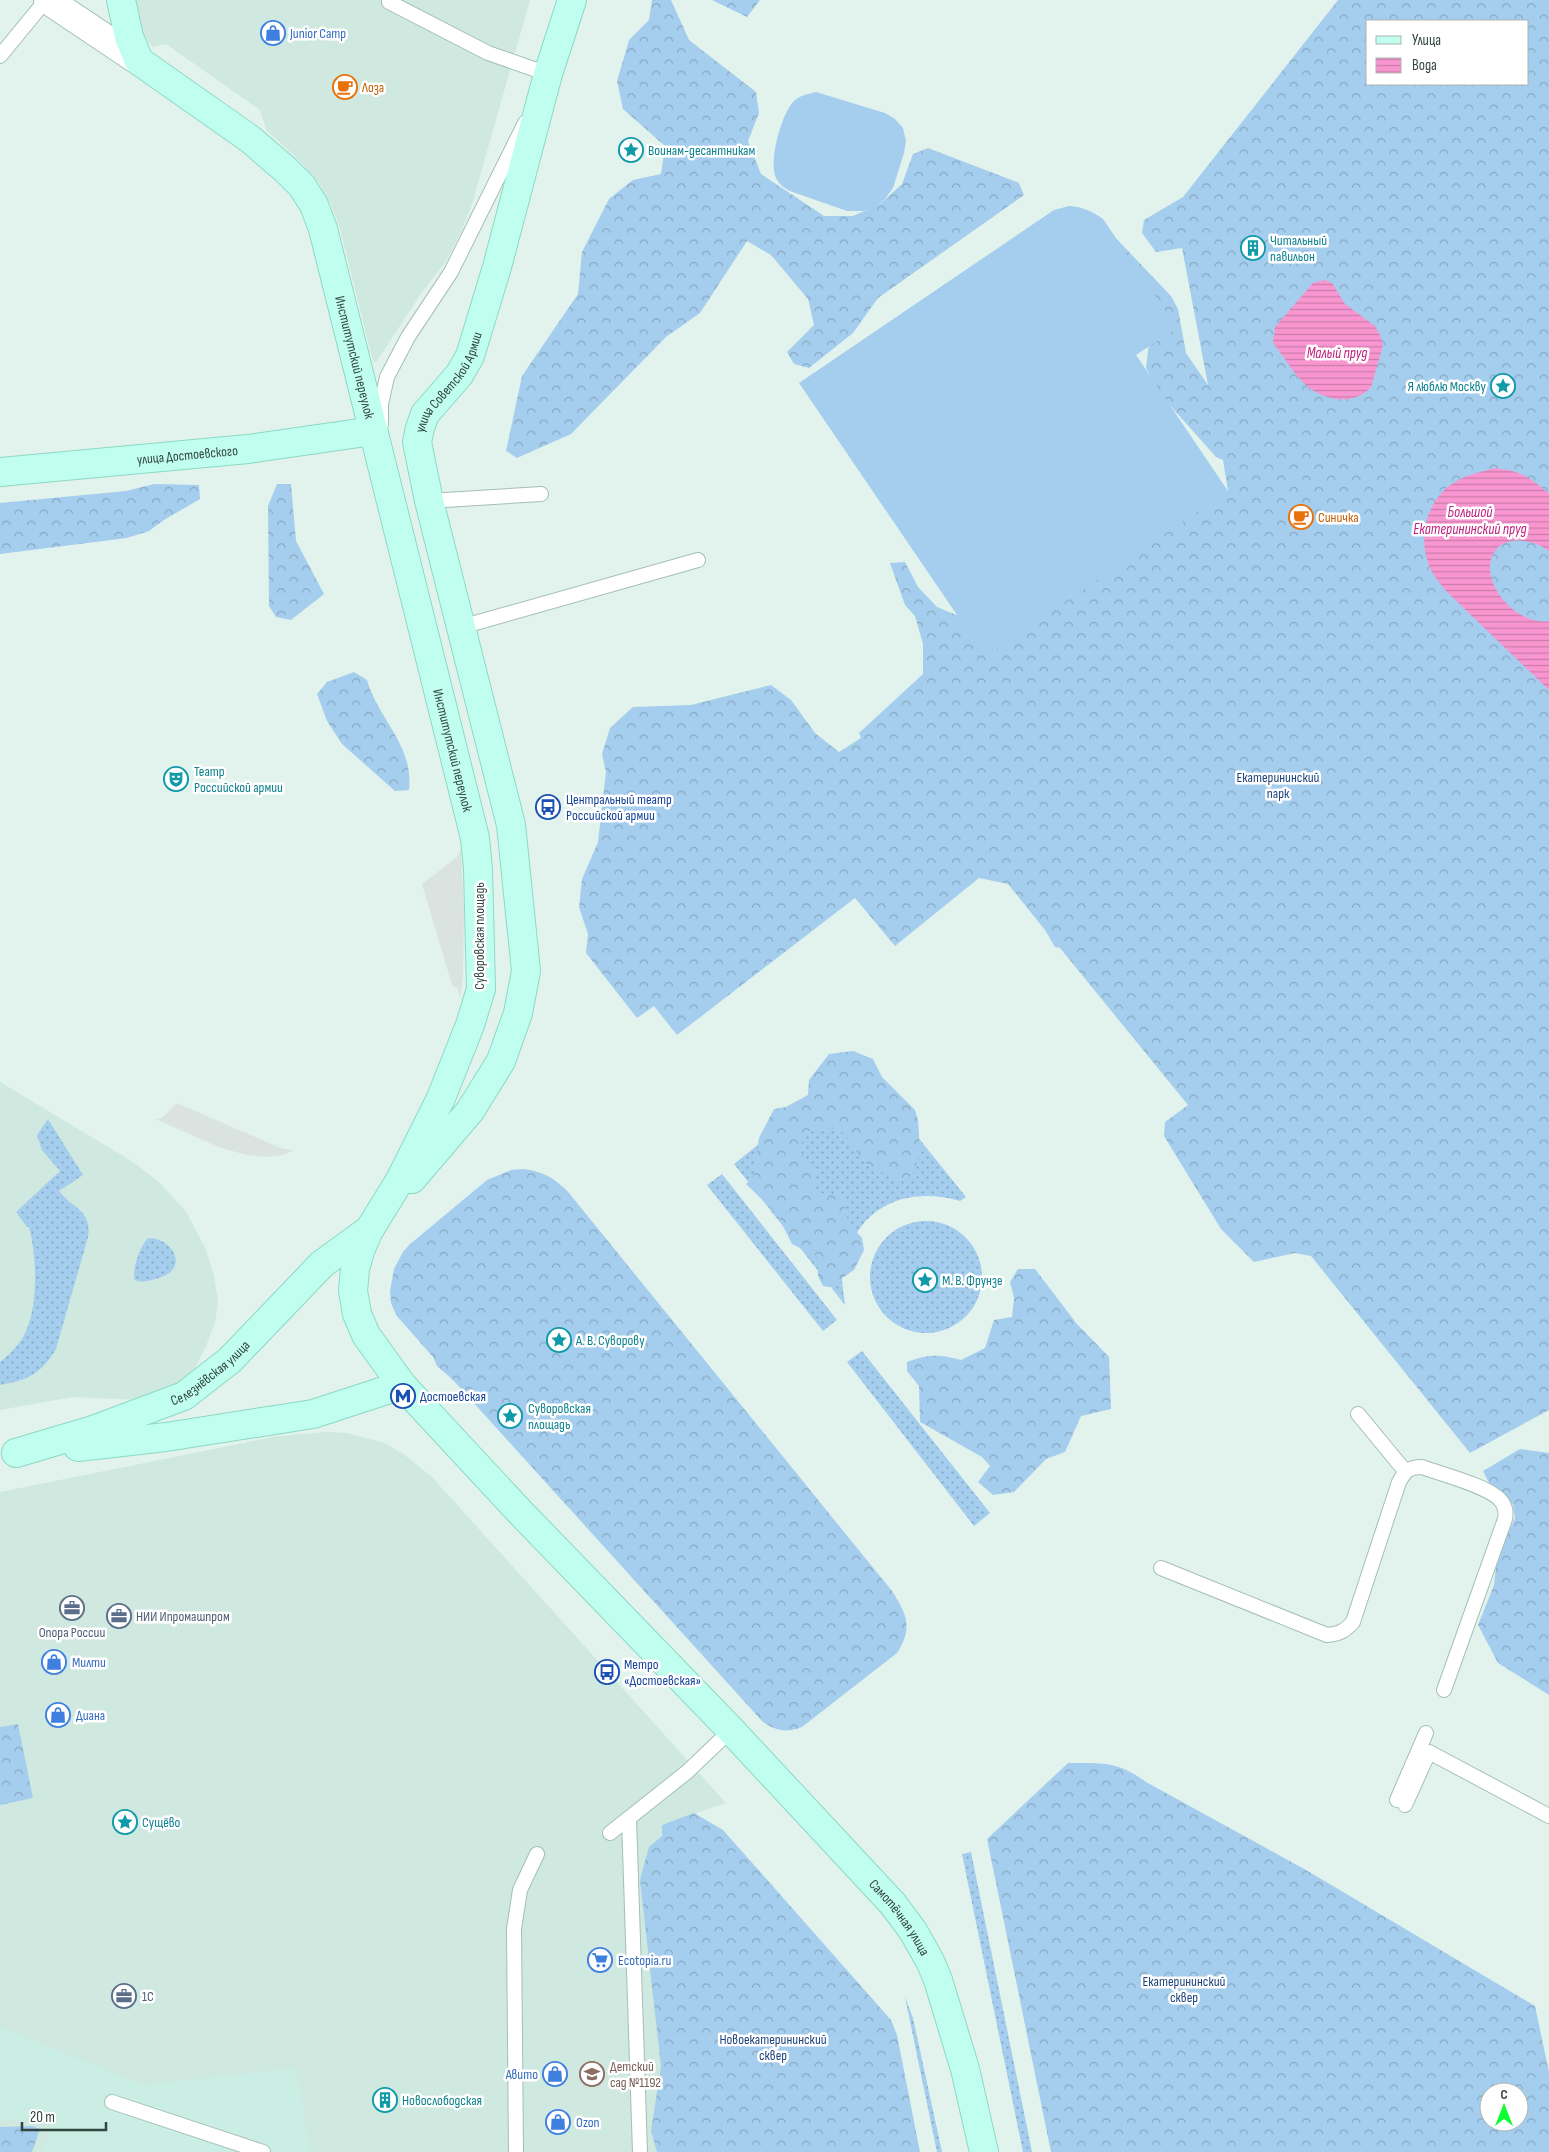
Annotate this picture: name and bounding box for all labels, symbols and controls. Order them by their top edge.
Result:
shop icon: Junior Camp [260,20,286,46]
legend [1366,20,1529,85]
place label: Junior Camp [289,25,346,42]
text: Улица [1412,31,1441,50]
text: Вода [1412,56,1437,75]
cafe icon: Лоза [332,74,358,100]
place label: Лоза [361,79,384,96]
place icon: Воинам-десантникам [618,137,644,163]
place label: Воинам-десантникам [648,142,756,159]
place label: Читальный павильон [1270,232,1327,265]
building icon: Читальный павильон [1240,235,1266,261]
street label: Институтский переулок [332,294,379,421]
street label: улица Советской Армии [411,330,485,434]
water label: Малый пруд [1307,344,1367,363]
place icon: Я люблю Москву [1490,373,1516,399]
place label: Я люблю Москву [1407,378,1487,395]
street label: улица Достоевского [136,441,239,468]
water label: Большой Екатерининский пруд [1413,503,1527,539]
cafe icon: Синичка [1288,504,1314,530]
place label: Синичка [1318,509,1359,526]
street label: Институтский переулок [430,687,477,814]
place label: Театр Российской армии [194,763,283,796]
theatre icon: Театр Российской армии [163,766,189,792]
park label: Екатерининский парк [1237,769,1320,802]
place label: Центральный театр Российской армии [566,791,672,824]
bus stop icon: Центральный театр Российской армии [535,794,561,820]
street label: Суворовская площадь [471,882,488,990]
place icon: М. В. Фрунзе [912,1267,938,1293]
place label: М. В. Фрунзе [942,1272,1003,1289]
place icon: А. В. Суворову [546,1327,572,1353]
place label: А. В. Суворову [575,1332,645,1349]
street label: Селезнёвская улица [168,1337,253,1409]
metro station icon: Достоевская [390,1383,416,1409]
place label: Достоевская [420,1388,486,1405]
place label: Суворовская площадь [528,1400,591,1433]
place icon: Суворовская площадь [497,1403,523,1429]
office icon: Опора России [59,1595,85,1621]
office icon: НИИ Ипромашпром [106,1603,132,1629]
place label: НИИ Ипромашпром [136,1608,230,1625]
place label: Опора России [39,1624,105,1641]
shop icon: Милти [41,1649,67,1675]
place label: Милти [72,1654,106,1671]
place label: Метро «Достоевская» [624,1656,701,1689]
bus stop icon: Метро «Достоевская» [594,1659,620,1685]
shop icon: Диана [45,1702,71,1728]
place label: Диана [76,1707,105,1724]
place icon: Сущёво [112,1809,138,1835]
place label: Сущёво [142,1814,181,1831]
street label: Самотёчная улица [866,1876,934,1958]
supermarket icon: Ecotopia.ru [587,1947,613,1973]
place label: Ecotopia.ru [618,1952,671,1969]
park label: Екатерининский сквер [1143,1973,1226,2006]
office icon: 1С [111,1983,137,2009]
place label: 1С [142,1988,154,2005]
park label: Новоекатерининский сквер [719,2031,827,2064]
place label: Детский сад №1192 [610,2058,661,2091]
shop icon: Авито [542,2061,568,2087]
school or university icon: Детский сад №1192 [579,2061,605,2087]
place label: Авито [505,2066,538,2083]
north arrow [1479,2082,1529,2132]
text: С [1500,2086,1508,2103]
building icon: Новослободская [372,2087,398,2113]
place label: Новослободская [402,2092,482,2109]
scale bar [22,2100,106,2132]
text: 20 m [30,2108,55,2127]
shop icon: Ozon [545,2109,571,2135]
place label: Ozon [576,2114,600,2131]

